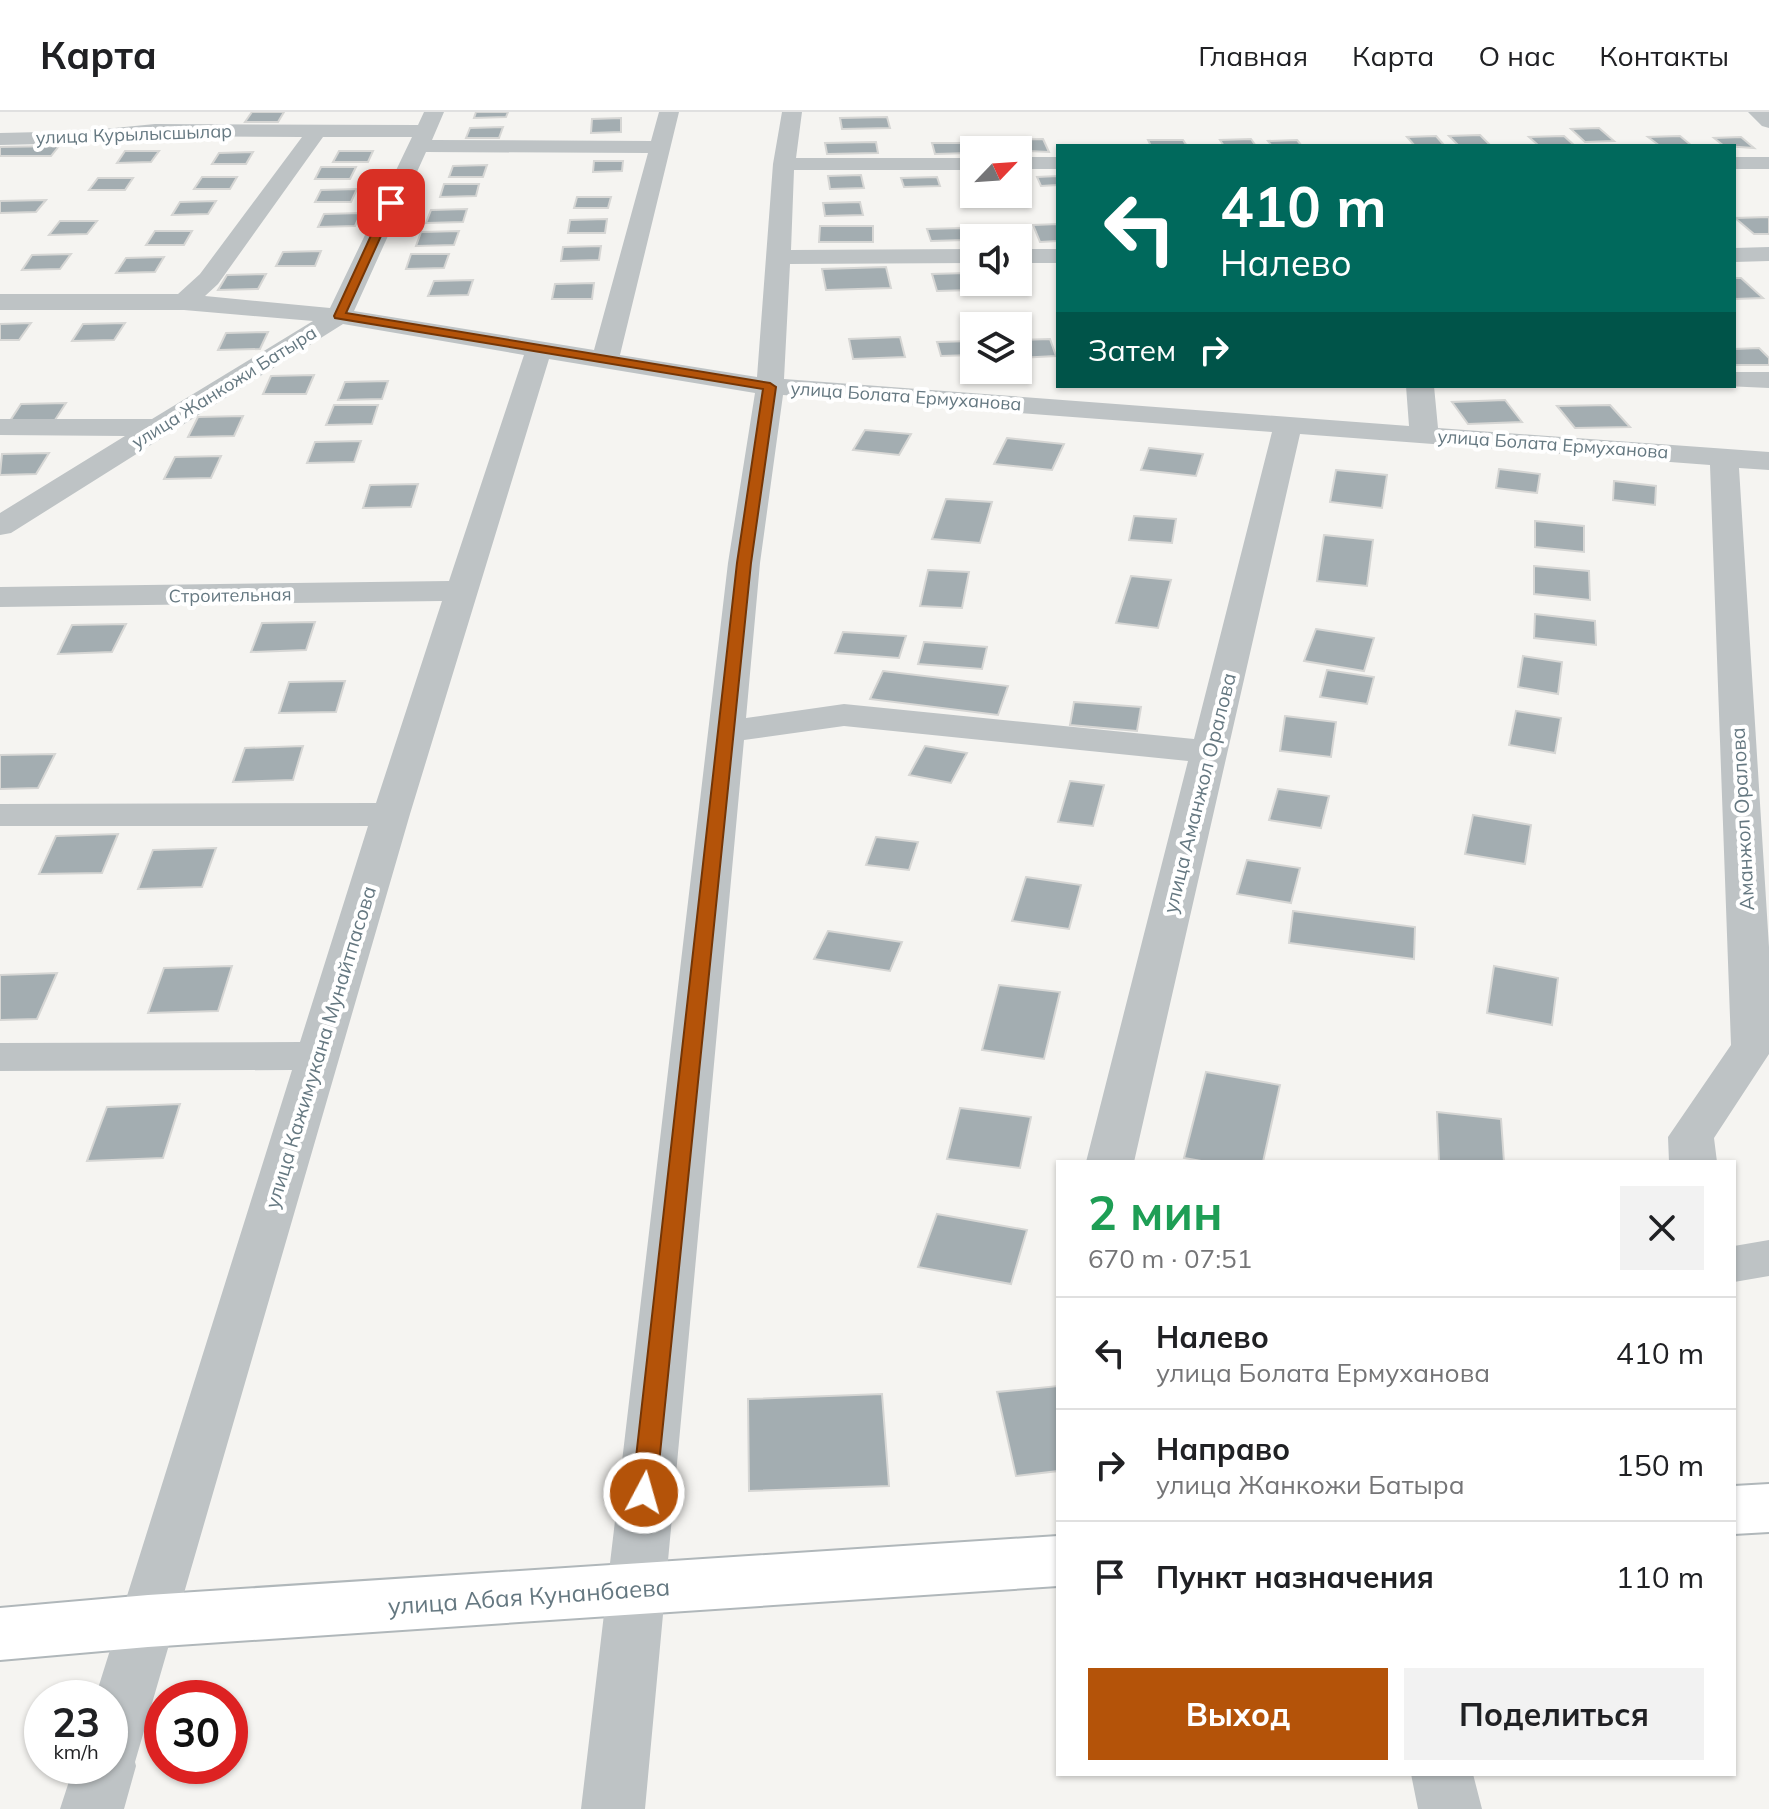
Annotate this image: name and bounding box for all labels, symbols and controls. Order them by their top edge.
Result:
text: Карта [40,31,157,79]
text: Главная [1198,38,1308,73]
text: Карта [1352,38,1434,73]
text: О нас [1478,38,1555,73]
text: Контакты [1599,38,1729,73]
street label: улица Курылысшылар [35,119,233,149]
north arrow [960,136,1032,208]
map controls [960,136,1032,384]
pin [357,169,425,237]
text: 410 m [1220,171,1387,241]
icon: left [1088,176,1192,280]
icon: arrive [369,181,413,225]
button: sound [960,224,1032,296]
text: Налево [1220,240,1352,285]
button: layers [960,312,1032,384]
street label: улица Жанкожи Батыра [127,321,321,453]
icon: right [1192,328,1236,372]
text: Затем [1088,331,1176,369]
street label: улица Болата Ермуханова [790,376,1022,416]
street label: улица Болата Ермуханова [1437,424,1669,464]
street label: Строительная [168,582,292,608]
street label: улица Аманжол Оралова [1157,670,1241,916]
street label: Аманжол Оралова [1725,727,1759,911]
street label: улица Кажимукана Мунайтпасова [259,883,381,1211]
text: 2 мин [1088,1182,1223,1242]
button: close [1620,1186,1704,1270]
text: 670 m · 07:51 [1088,1242,1252,1275]
text: Налево [1156,1318,1269,1356]
icon: left [1088,1331,1132,1375]
text: 410 m [1616,1334,1704,1372]
text: улица Болата Ермуханова [1156,1356,1490,1389]
text: Направо [1156,1430,1290,1468]
icon: right [1088,1443,1132,1487]
text: 150 m [1616,1446,1704,1484]
position arrow [602,1451,686,1535]
text: улица Жанкожи Батыра [1156,1468,1465,1501]
icon: arrive [1088,1555,1132,1599]
text: Пункт назначения [1156,1558,1434,1596]
text: 110 m [1616,1558,1704,1596]
street label: улица Абая Кунанбаева [387,1571,671,1621]
button: Выход [1088,1668,1388,1760]
button: Поделиться [1404,1668,1704,1760]
speed limit sign: 30 [144,1680,248,1784]
text: 23 [52,1697,100,1747]
text: km/h [53,1739,99,1764]

